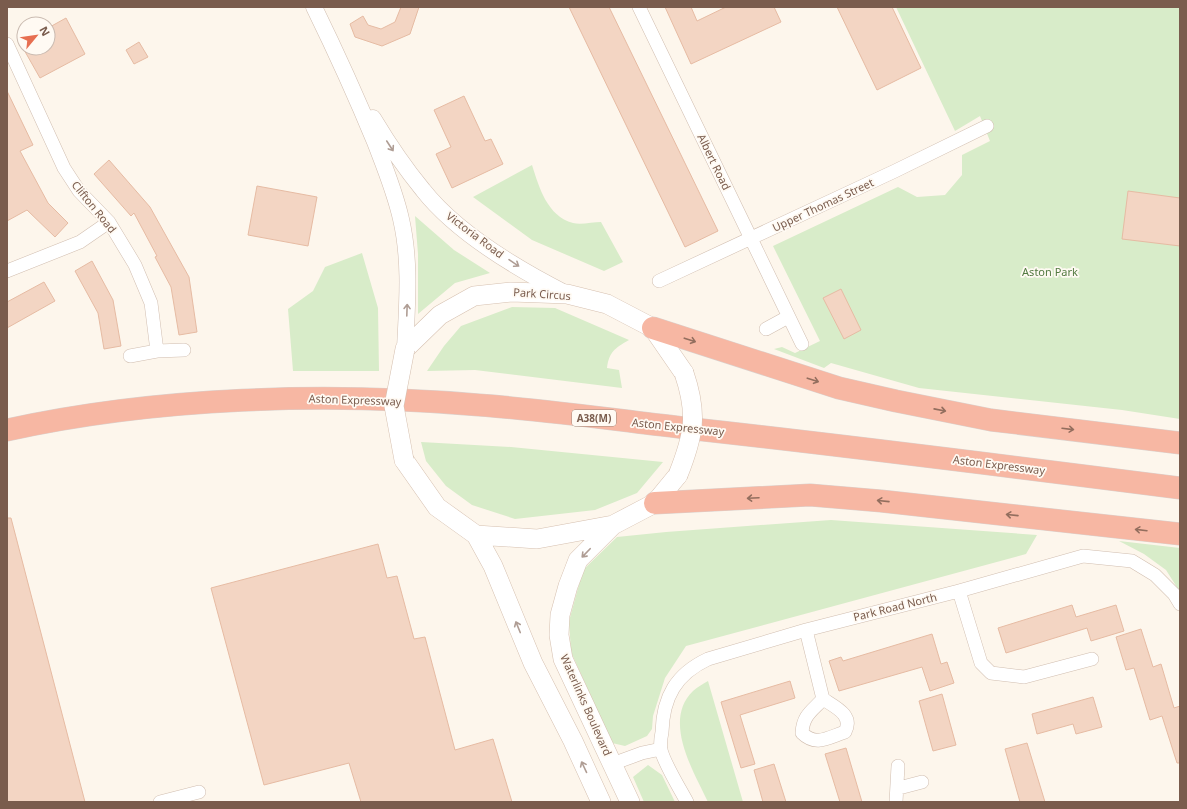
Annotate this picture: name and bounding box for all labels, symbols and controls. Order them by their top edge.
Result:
north arrow [16,16,56,56]
text: N [36,23,54,38]
street label: Albert Road [694,131,734,192]
one-way arrow [387,140,395,152]
street label: Upper Thomas Street [770,174,876,235]
street label: Clifton Road [69,177,120,236]
street label: Victoria Road [444,208,507,261]
one-way arrow [508,259,519,268]
park label: Aston Park [1022,264,1078,279]
street label: Park Circus [513,284,571,303]
one-way arrow [403,304,411,317]
one-way arrow [683,337,696,344]
one-way arrow [807,377,820,384]
street label: Aston Expressway [308,390,402,409]
one-way arrow [933,406,946,414]
road number: A38(M) [572,410,616,426]
street label: Aston Expressway [631,414,725,439]
one-way arrow [1061,425,1074,433]
street label: Aston Expressway [952,451,1046,478]
one-way arrow [747,495,760,502]
one-way arrow [877,497,890,505]
one-way arrow [1006,511,1019,519]
one-way arrow [1135,526,1148,534]
one-way arrow [581,548,591,558]
street label: Park Road North [851,589,938,624]
one-way arrow [514,622,522,634]
street label: Waterlinks Boulevard [557,652,616,758]
one-way arrow [580,761,588,773]

